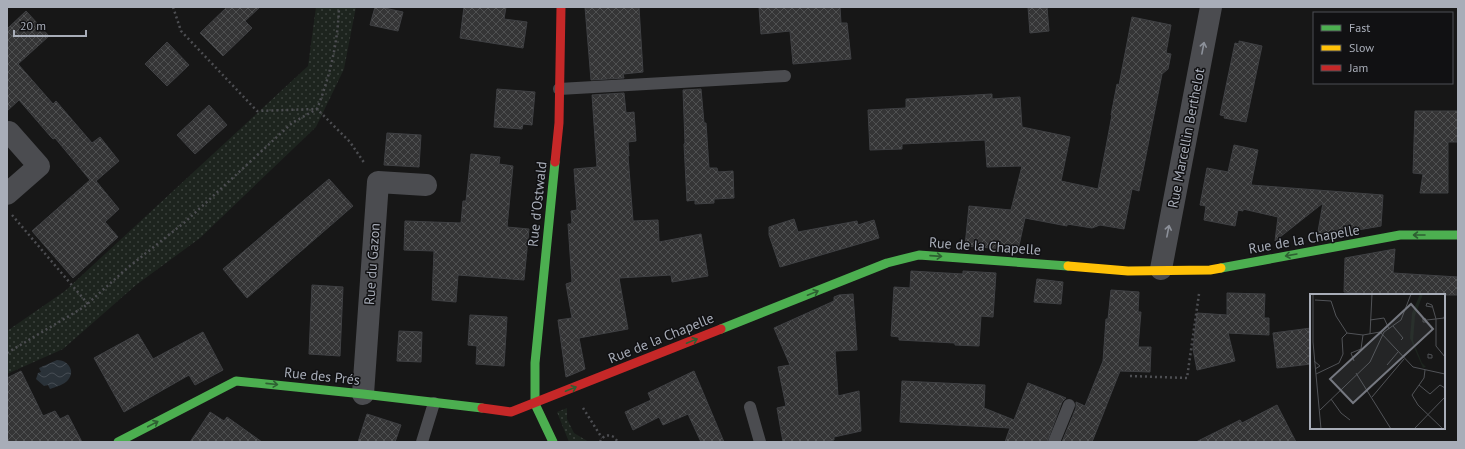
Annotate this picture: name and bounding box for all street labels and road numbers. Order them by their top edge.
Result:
street label: Rue Marcellin Berthelot [1164,66,1208,209]
street label: Rue d'Ostwald [524,160,550,248]
street label: Rue de la Chapelle [1247,220,1361,258]
street label: Rue du Gazon [360,222,384,306]
street label: Rue de la Chapelle [928,233,1042,259]
street label: Rue de la Chapelle [606,309,716,367]
street label: Rue des Prés [283,363,361,389]

